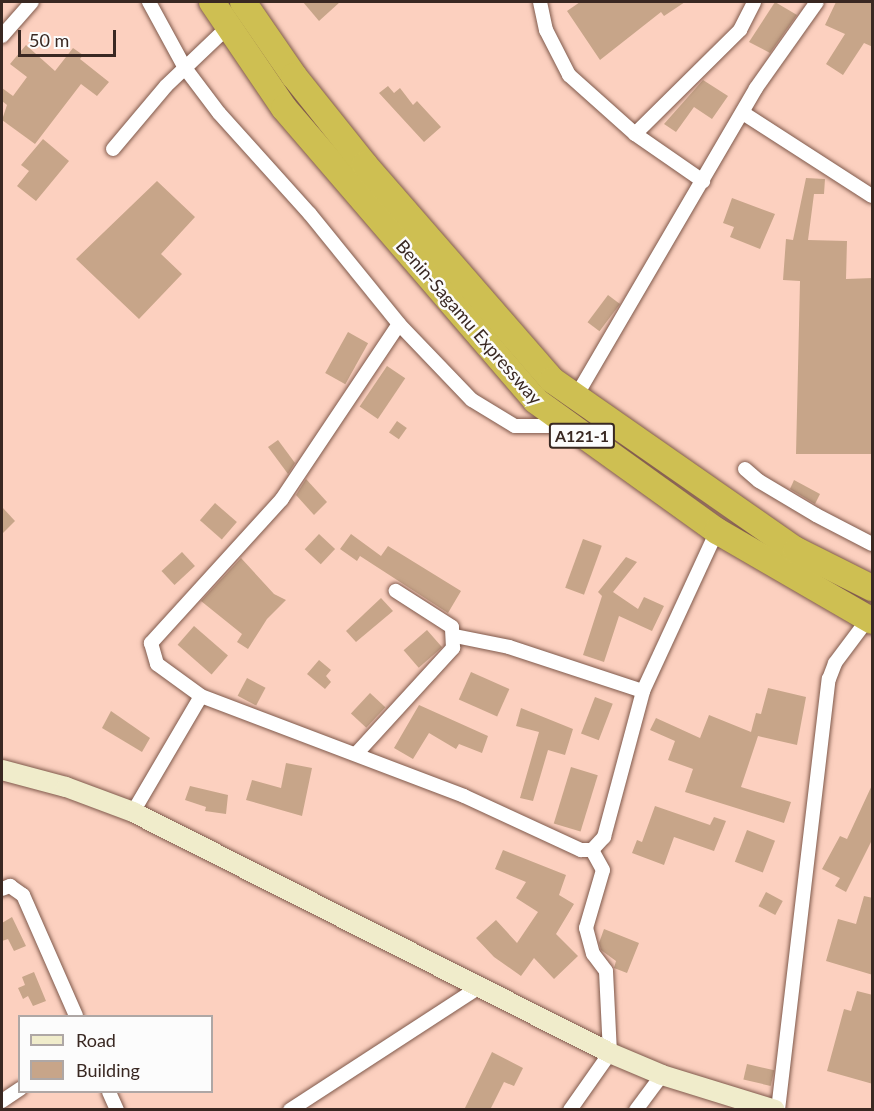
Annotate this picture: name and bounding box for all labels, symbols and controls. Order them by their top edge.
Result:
scale bar [21,18,118,56]
text: 50 m [29,29,69,51]
street label: Benin-Sagamu Expressway [392,235,546,409]
road number: A121-1 [548,423,616,449]
legend [18,1015,213,1093]
text: Road [76,1029,116,1051]
text: Building [76,1059,140,1081]

